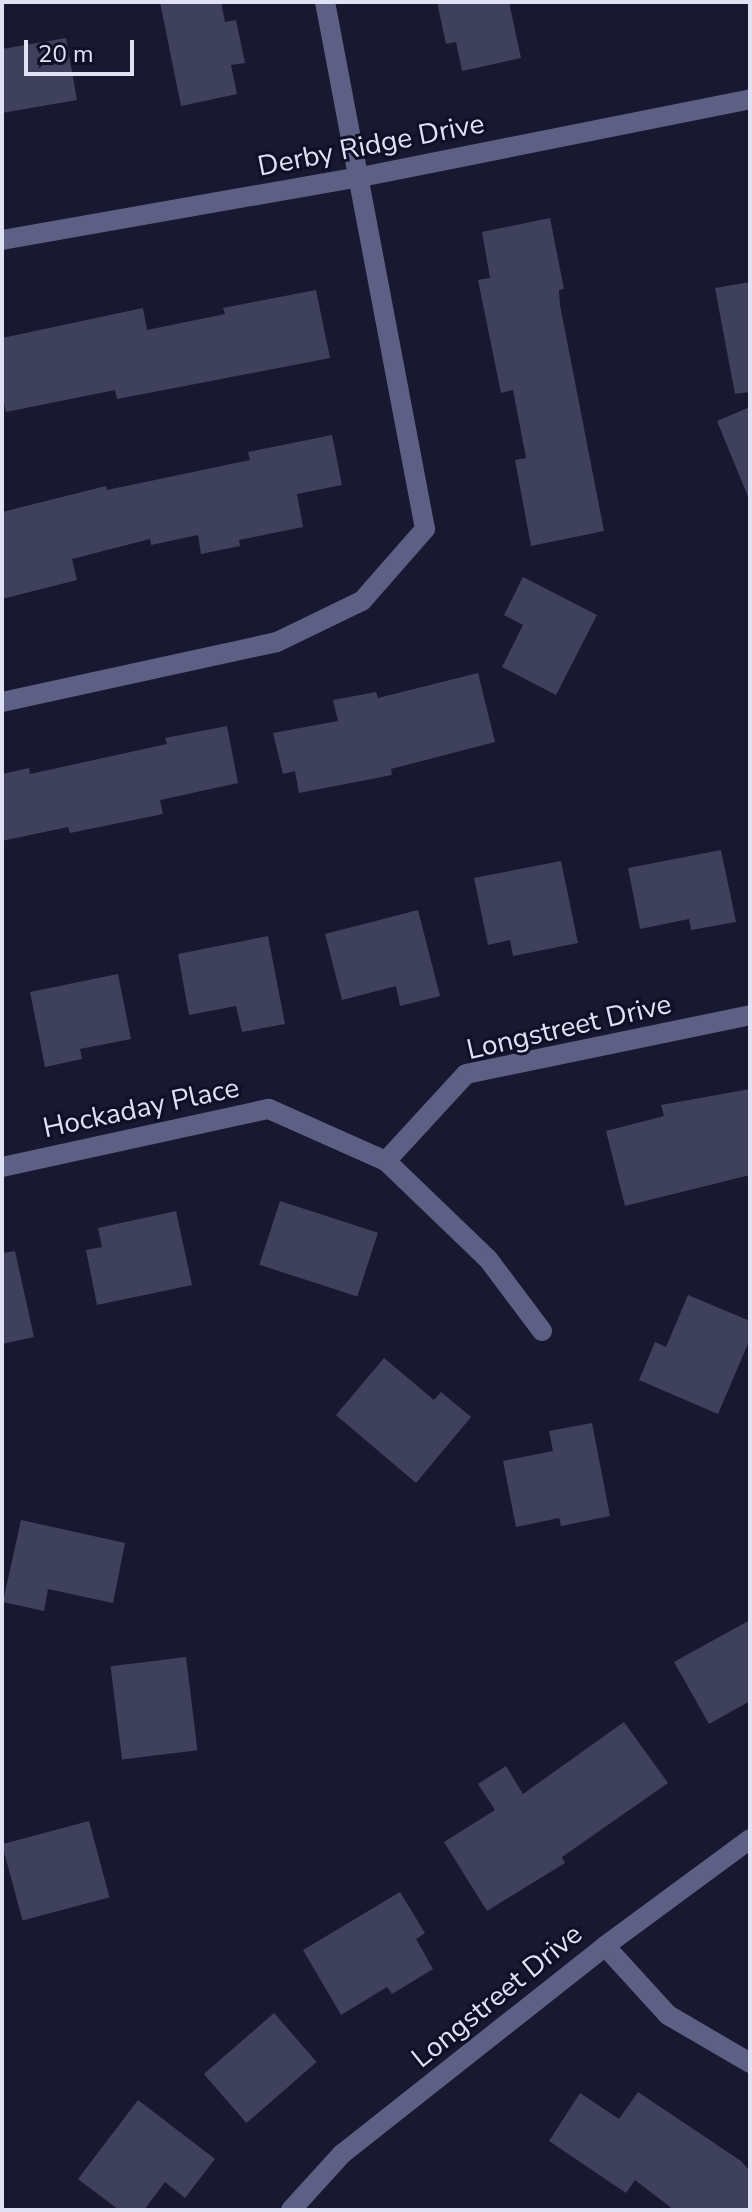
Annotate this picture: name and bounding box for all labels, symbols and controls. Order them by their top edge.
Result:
scale bar [28,24,138,74]
text: 20 m [38,38,94,70]
street label: Derby Ridge Drive [255,107,487,183]
street label: Longstreet Drive [463,987,675,1067]
street label: Hockaday Place [40,1071,242,1145]
street label: Longstreet Drive [405,1917,589,2075]

